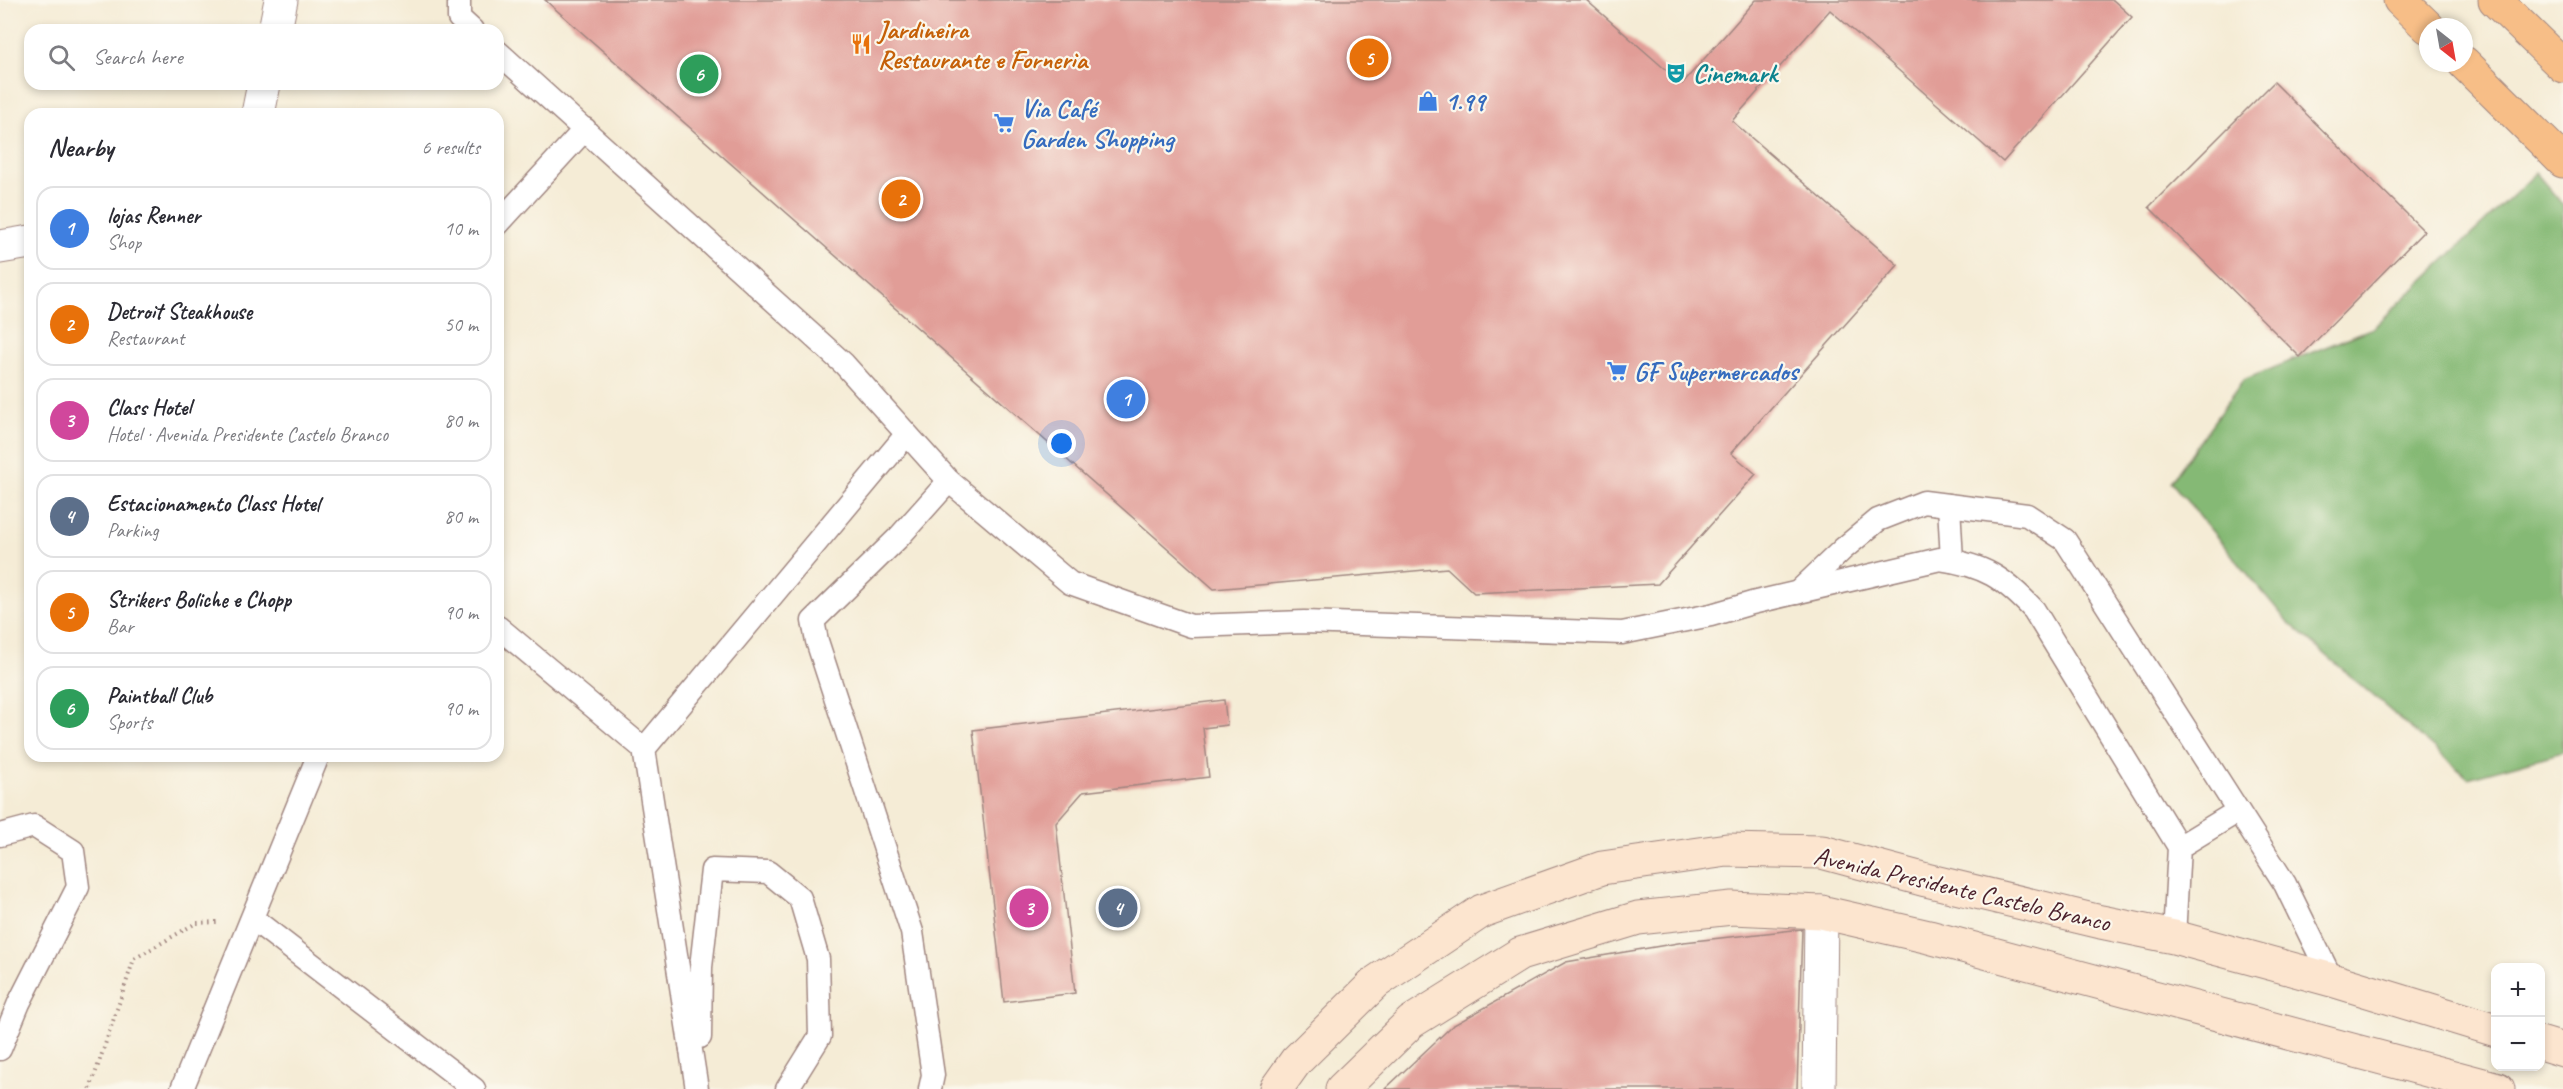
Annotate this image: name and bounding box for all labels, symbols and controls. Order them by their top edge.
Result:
place label: Jardineira Restaurante e Forneria [876,13,1089,76]
north arrow [2419,18,2473,72]
search box [24,24,504,90]
restaurant icon: Jardineira Restaurante e Forneria [849,32,873,56]
pin: 5 [1350,36,1388,80]
icon: search [45,41,78,74]
text: Search here [93,43,183,71]
pin: 6 [680,52,718,97]
place label: Cinemark [1693,57,1779,90]
theatre icon: Cinemark [1664,61,1688,85]
place label: 1.99 [1445,85,1487,118]
shop icon: 1.99 [1416,89,1440,113]
place label: Via Café Garden Shopping [1021,92,1176,155]
supermarket icon: Via Café Garden Shopping [992,111,1016,135]
text: Nearby [48,131,113,164]
text: 6 results [421,135,480,160]
pin: 2 [882,176,920,222]
text: lojas Renner [107,202,200,230]
text: 1 [65,216,74,241]
text: 10 m [444,216,478,241]
text: Shop [107,230,141,255]
text: Detroit Steakhouse [107,298,252,326]
text: 2 [65,312,74,337]
text: 50 m [444,312,478,337]
text: Restaurant [107,326,184,351]
place label: GF Supermercados [1634,355,1801,388]
supermarket icon: GF Supermercados [1605,359,1629,383]
pin: 1 [1106,376,1146,422]
text: Class Hotel [107,394,191,422]
text: 3 [65,408,74,433]
text: 80 m [444,408,478,433]
text: Hotel · Avenida Presidente Castelo Branco [107,422,388,447]
your location [1047,429,1076,458]
text: Estacionamento Class Hotel [107,490,320,518]
text: 4 [65,504,74,529]
text: 80 m [444,504,478,529]
text: Parking [107,518,159,543]
text: Strikers Boliche e Chopp [107,586,291,614]
text: 5 [65,600,74,625]
text: 90 m [444,600,478,625]
text: Bar [107,614,133,639]
text: Paintball Club [107,682,212,710]
text: 6 [65,696,74,721]
text: 90 m [444,696,478,721]
text: Sports [107,710,152,735]
street label: Avenida Presidente Castelo Branco [1811,839,2115,940]
pin: 3 [1010,886,1048,930]
pin: 4 [1098,886,1138,930]
map controls [2491,963,2545,1071]
button: + [2491,963,2545,1017]
button: − [2491,1017,2545,1071]

